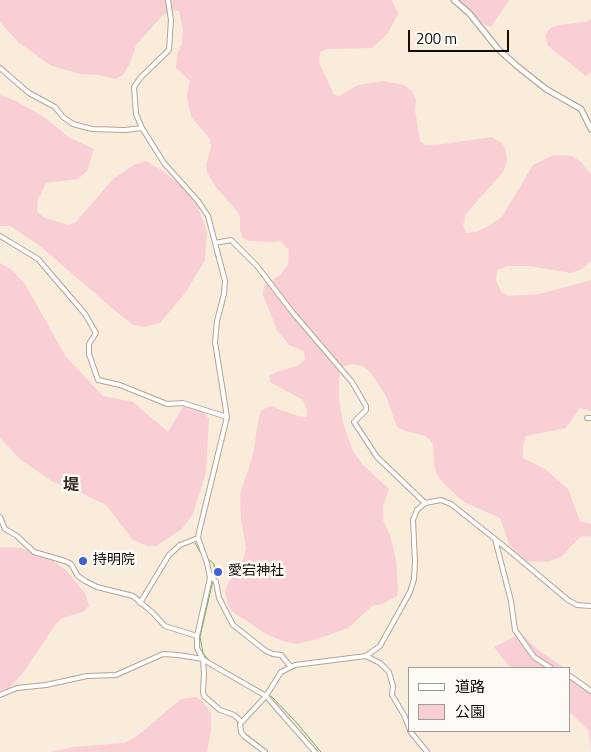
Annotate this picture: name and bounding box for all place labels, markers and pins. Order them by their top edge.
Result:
place label: 持明院 [93,553,135,569]
marker: 持明院 [77,555,89,567]
place label: 愛宕神社 [228,564,284,580]
marker: 愛宕神社 [212,566,224,578]

